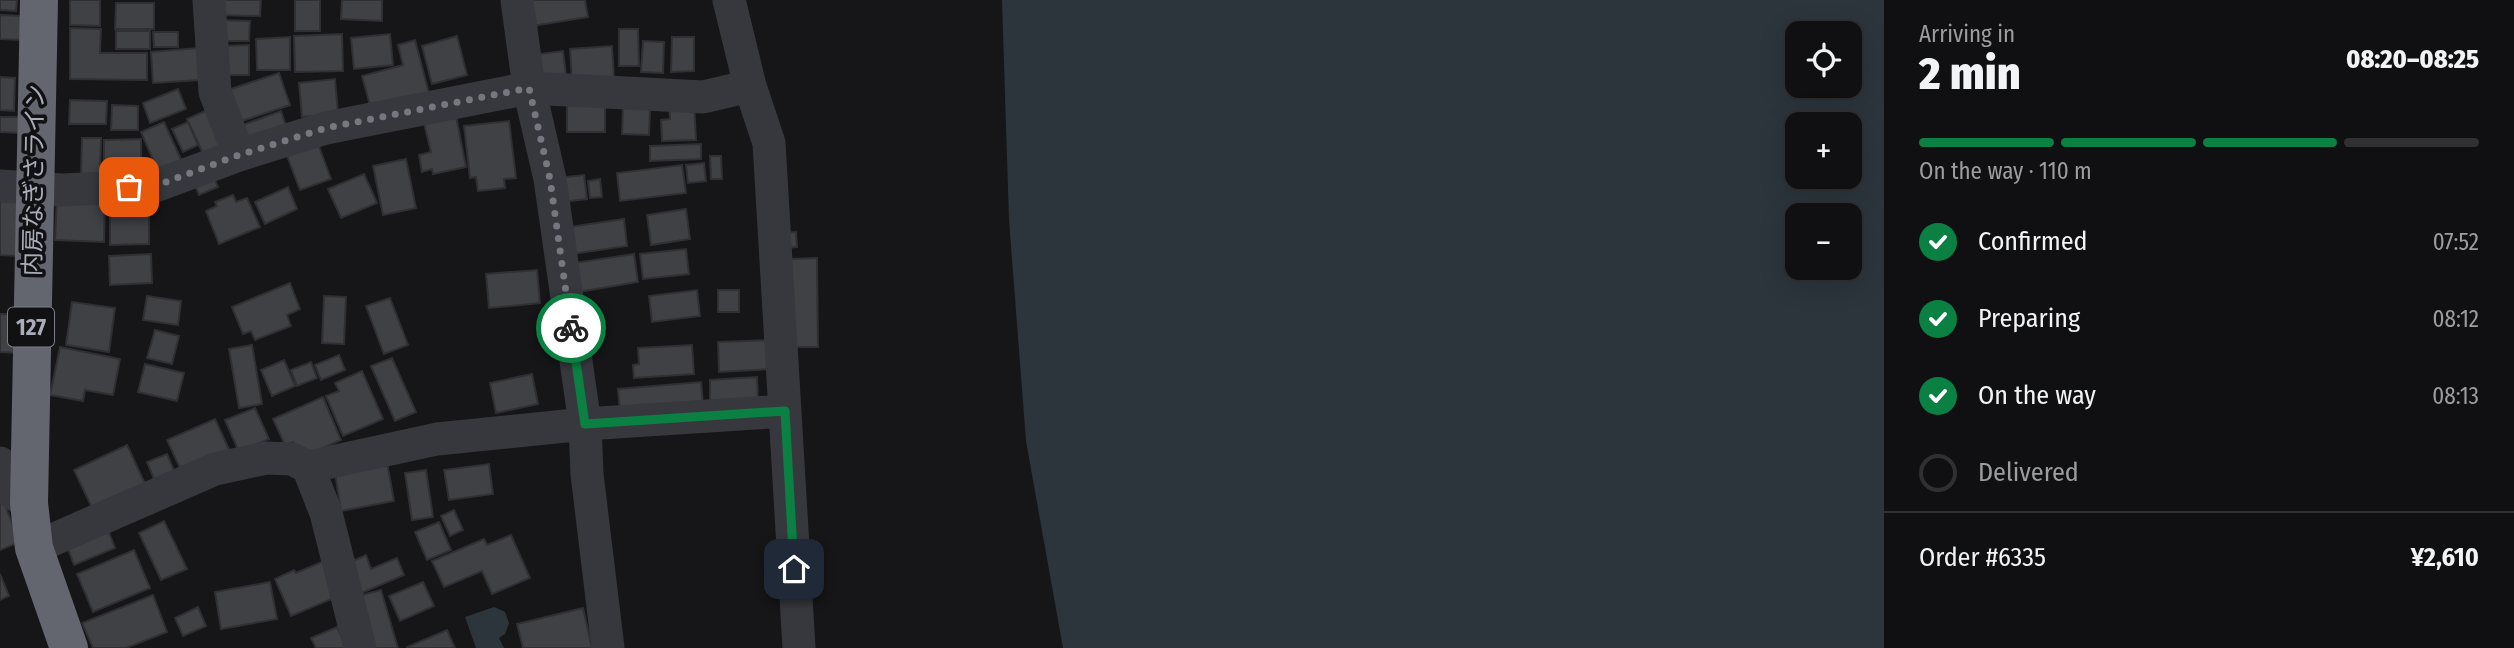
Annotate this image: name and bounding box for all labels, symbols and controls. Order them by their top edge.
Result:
text: Arriving in [1919,20,2015,48]
map controls [1785,21,1862,280]
button: locate [1785,21,1862,98]
text: 08:20–08:25 [2346,44,2479,75]
text: 2 min [1919,46,2021,101]
street label: 内房なぎさライン [18,84,50,276]
button: + [1785,112,1862,189]
pin [99,157,159,217]
text: On the way · 110 m [1919,157,2092,185]
icon: bag [110,168,148,206]
button: − [1785,203,1862,280]
icon: check [1919,223,1957,261]
text: Confirmed [1978,226,2088,257]
text: 07:52 [2433,228,2479,256]
courier [536,293,606,363]
icon: check [1919,300,1957,338]
text: Preparing [1978,303,2080,334]
text: 08:12 [2432,305,2479,333]
road number: 127 [8,308,54,346]
icon: bike [552,309,590,347]
icon: check [1919,377,1957,415]
text: On the way [1978,380,2096,411]
text: 08:13 [2432,382,2479,410]
text: Delivered [1978,457,2079,488]
pin [764,539,824,599]
text: Order #6335 [1919,542,2046,573]
text: ¥2,610 [2411,542,2479,573]
icon: home [775,550,813,588]

